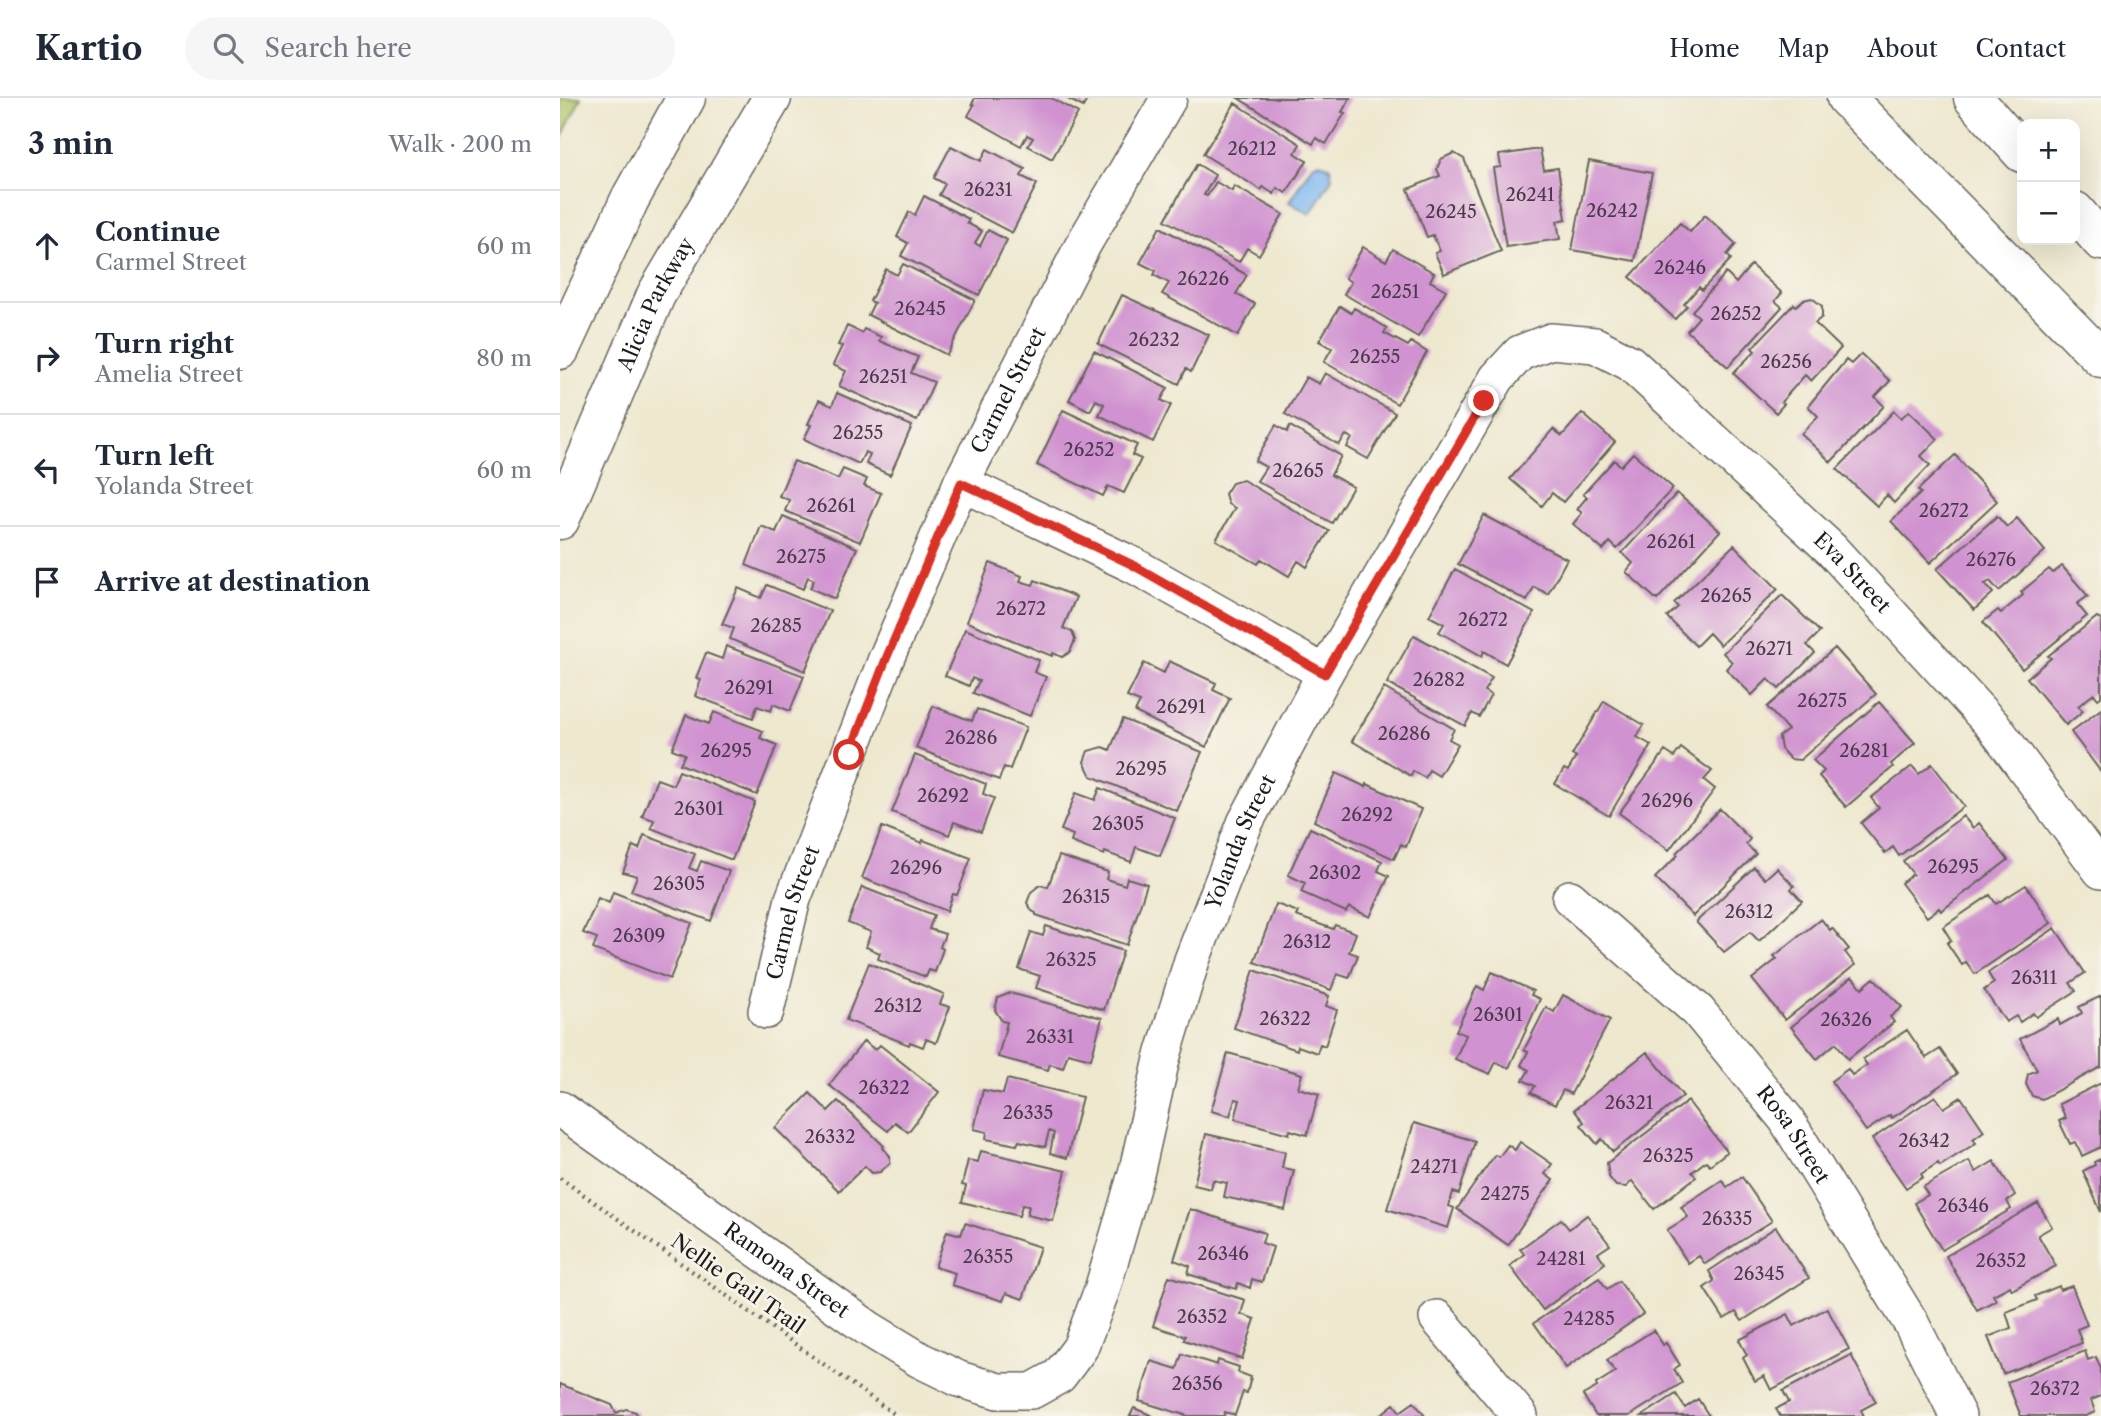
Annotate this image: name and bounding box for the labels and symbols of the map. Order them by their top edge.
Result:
house number: 26212 [1227,138,1277,160]
house number: 26231 [964,179,1013,201]
house number: 26241 [1505,184,1555,206]
house number: 26242 [1586,200,1638,222]
house number: 26245 [1425,201,1477,223]
street label: Alicia Parkway [612,233,699,376]
house number: 26246 [1654,257,1706,279]
house number: 26226 [1177,268,1229,290]
house number: 26251 [1371,281,1420,303]
house number: 26245 [894,298,946,320]
house number: 26252 [1710,303,1762,325]
street label: Carmel Street [965,322,1051,458]
house number: 26232 [1128,329,1180,351]
house number: 26255 [1350,346,1400,368]
house number: 26256 [1760,351,1812,373]
house number: 26251 [859,366,908,388]
route end [1468,385,1499,416]
house number: 26255 [833,422,883,444]
house number: 26252 [1063,439,1115,461]
house number: 26265 [1272,460,1324,482]
house number: 26261 [806,495,856,517]
house number: 26272 [1919,500,1969,522]
street label: Eva Street [1809,527,1897,618]
house number: 26261 [1646,531,1696,553]
house number: 26275 [776,546,826,568]
house number: 26276 [1966,549,2016,571]
house number: 26265 [1700,585,1752,607]
house number: 26272 [996,598,1046,620]
house number: 26272 [1458,609,1508,631]
house number: 26285 [750,615,802,637]
house number: 26271 [1745,638,1793,660]
house number: 26282 [1413,669,1465,691]
house number: 26291 [724,677,774,699]
house number: 26275 [1797,690,1847,712]
house number: 26291 [1156,696,1206,718]
house number: 26286 [1378,723,1430,745]
house number: 26286 [945,727,997,749]
route start [833,739,864,770]
house number: 26295 [700,740,752,762]
house number: 26281 [1839,740,1889,762]
house number: 26295 [1115,758,1167,780]
street label: Yolanda Street [1199,770,1281,914]
house number: 26292 [917,785,969,807]
house number: 26296 [1641,790,1693,812]
house number: 26301 [674,798,724,820]
house number: 26292 [1341,804,1393,826]
house number: 26305 [1092,813,1144,835]
street label: Carmel Street [761,841,825,982]
house number: 26295 [1927,856,1979,878]
house number: 26296 [890,857,942,879]
house number: 26302 [1309,862,1361,884]
house number: 26305 [653,873,705,895]
house number: 26315 [1062,886,1110,908]
house number: 26312 [1725,901,1773,923]
house number: 26309 [613,925,665,947]
house number: 26312 [1283,931,1331,953]
house number: 26325 [1046,949,1096,971]
house number: 26311 [2011,967,2057,989]
house number: 26312 [874,995,922,1017]
house number: 26301 [1473,1004,1523,1026]
house number: 26322 [1259,1008,1311,1030]
house number: 26326 [1820,1009,1872,1031]
house number: 26331 [1026,1026,1075,1048]
house number: 26322 [858,1077,910,1099]
street label: Rosa Street [1752,1080,1836,1188]
house number: 26321 [1605,1092,1654,1114]
house number: 26335 [1003,1102,1053,1124]
house number: 26332 [804,1126,856,1148]
house number: 26342 [1898,1130,1950,1152]
house number: 26325 [1643,1145,1693,1167]
house number: 24271 [1410,1156,1458,1178]
house number: 24275 [1480,1183,1530,1205]
house number: 26346 [1937,1195,1989,1217]
house number: 26335 [1702,1208,1752,1230]
street label: Ramona Street [719,1217,855,1323]
street label: Nellie Gail Trail [667,1228,810,1339]
house number: 26346 [1197,1243,1249,1265]
house number: 26355 [963,1246,1013,1268]
house number: 24281 [1536,1248,1586,1270]
house number: 26352 [1976,1250,2026,1272]
house number: 26345 [1734,1263,1784,1285]
house number: 26352 [1177,1306,1227,1328]
house number: 24285 [1563,1308,1615,1330]
house number: 26356 [1171,1373,1223,1395]
house number: 26372 [2030,1378,2080,1400]

